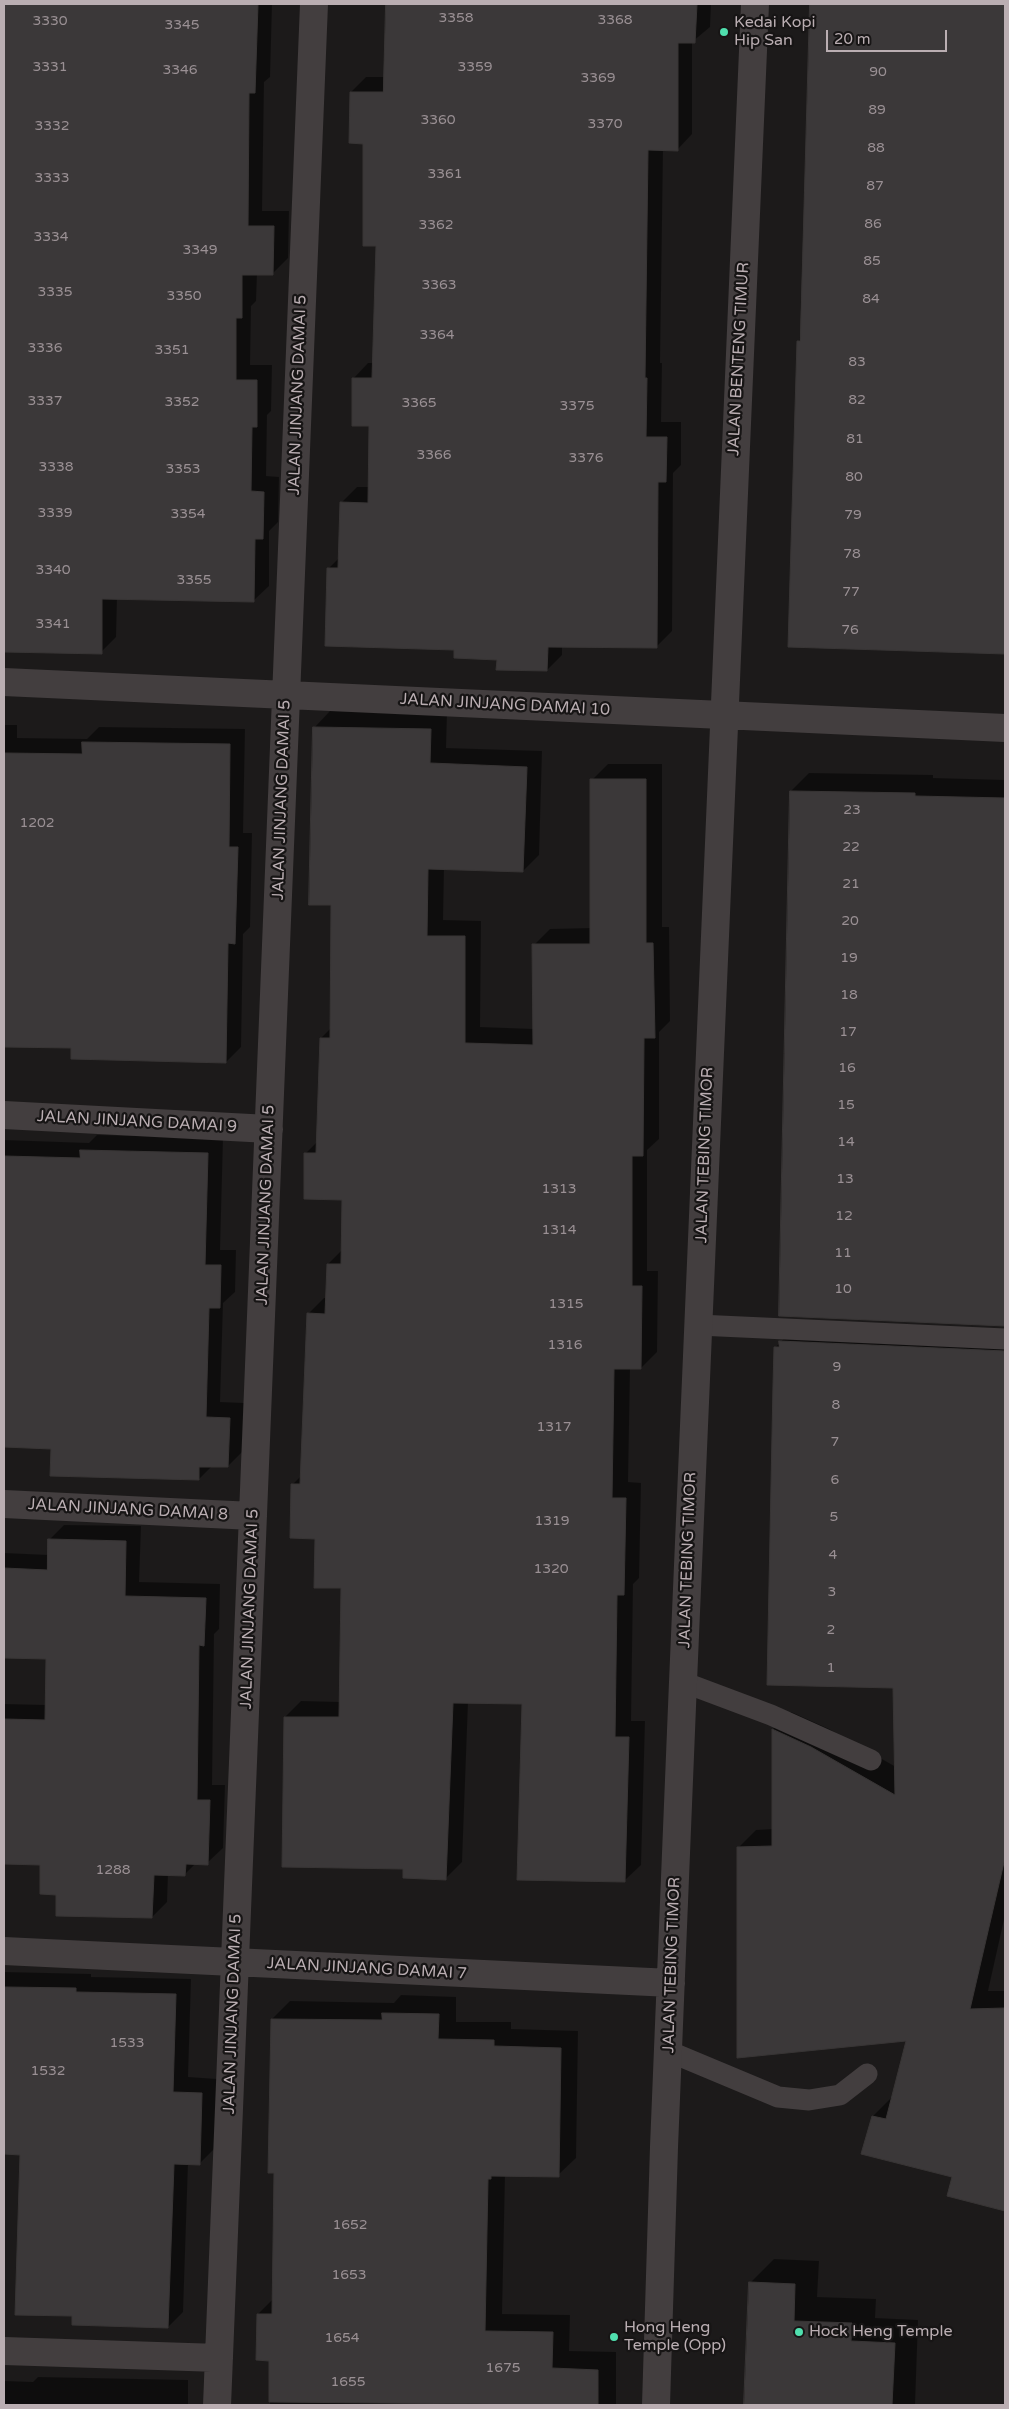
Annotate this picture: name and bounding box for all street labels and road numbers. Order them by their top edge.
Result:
street label: JALAN BENTENG TIMUR [724,262,754,456]
street label: JALAN JINJANG DAMAI 5 [285,294,311,496]
street label: JALAN JINJANG DAMAI 10 [399,690,611,720]
street label: JALAN JINJANG DAMAI 5 [269,699,295,901]
street label: JALAN TEBING TIMOR [692,1067,718,1243]
street label: JALAN JINJANG DAMAI 5 [253,1104,279,1306]
street label: JALAN JINJANG DAMAI 9 [36,1107,238,1137]
street label: JALAN TEBING TIMOR [675,1472,701,1648]
street label: JALAN JINJANG DAMAI 8 [27,1495,229,1525]
street label: JALAN JINJANG DAMAI 5 [237,1508,263,1710]
street label: JALAN TEBING TIMOR [659,1877,685,2053]
street label: JALAN JINJANG DAMAI 5 [220,1913,246,2115]
street label: JALAN JINJANG DAMAI 7 [266,1954,468,1984]

